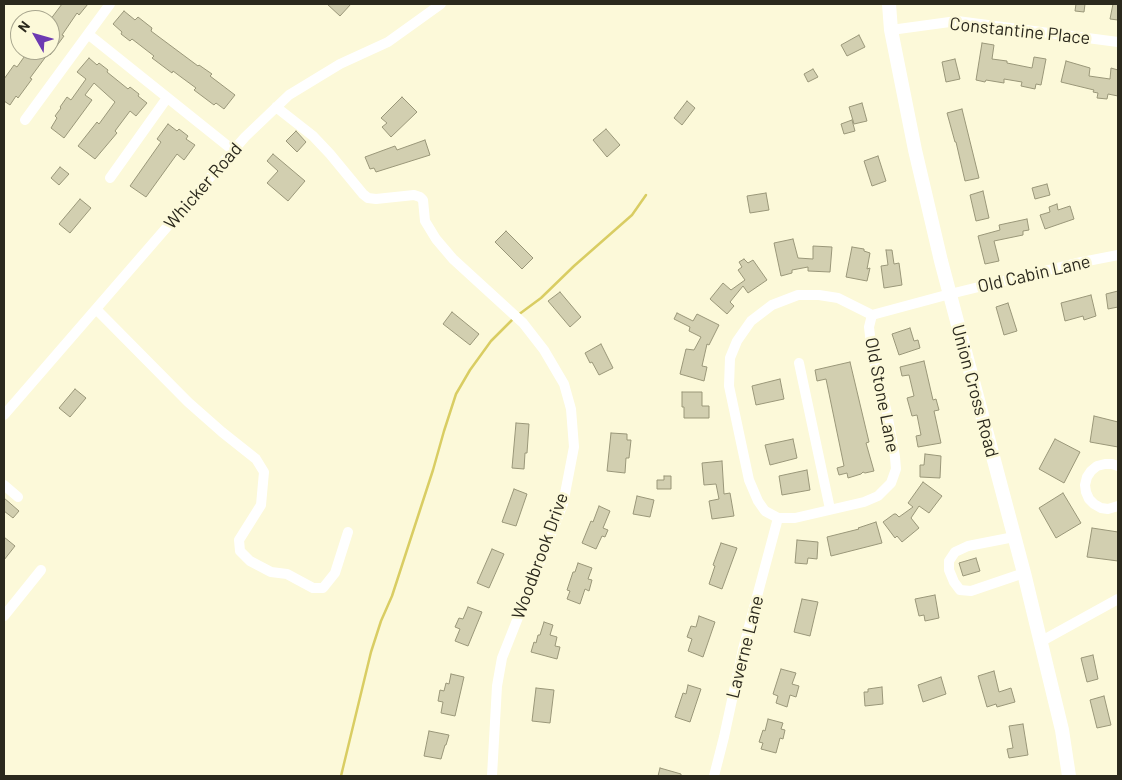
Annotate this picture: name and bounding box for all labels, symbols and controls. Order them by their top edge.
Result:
north arrow [10,10,60,60]
street label: Constantine Place [949,13,1091,49]
text: N [14,17,33,35]
street label: Whicker Road [160,138,246,234]
street label: Old Cabin Lane [976,251,1092,297]
street label: Union Cross Road [947,322,1003,460]
street label: Old Stone Lane [860,336,904,454]
street label: Woodbrook Drive [507,490,573,622]
street label: Laverne Lane [722,593,768,701]

